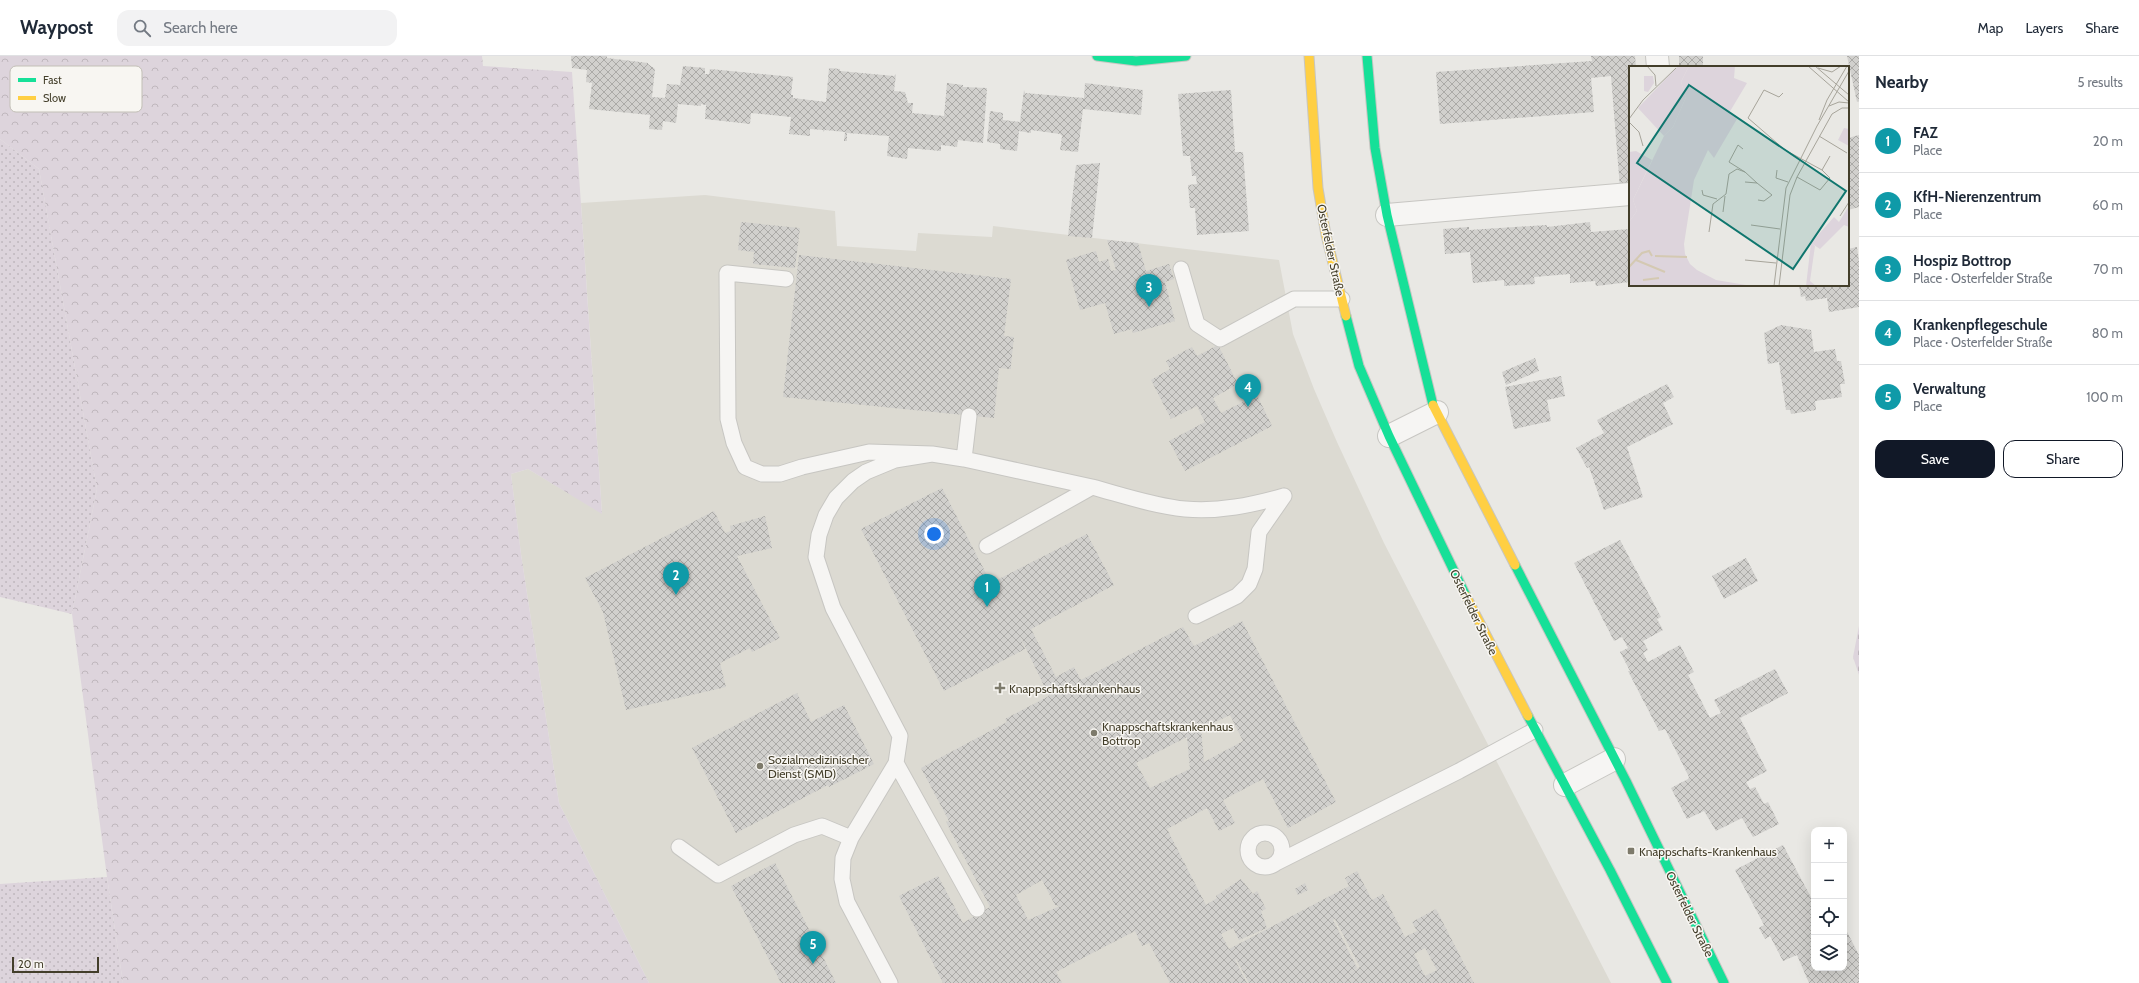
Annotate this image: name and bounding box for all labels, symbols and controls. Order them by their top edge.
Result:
search box [117,10,397,46]
text: Waypost [20,16,93,39]
icon: search [131,17,153,39]
text: Search here [163,19,238,37]
text: Map [1978,19,2003,37]
text: Layers [2025,19,2063,37]
text: Share [2085,19,2119,37]
legend [10,66,142,112]
inset map [1629,66,1849,286]
text: Nearby [1875,72,1928,92]
text: Fast [43,73,62,87]
text: 5 results [2077,74,2123,90]
text: Slow [43,91,66,105]
text: FAZ [1913,124,1938,142]
text: 1 [1886,133,1890,149]
text: 20 m [2093,133,2123,149]
text: Place [1913,142,1942,158]
text: KfH-Nierenzentrum [1913,188,2041,206]
text: 2 [1885,197,1891,213]
text: 60 m [2092,197,2123,213]
street label: Osterfelder Straße [1314,203,1348,297]
text: Place [1913,206,1942,222]
text: Hospiz Bottrop [1913,252,2011,270]
text: 3 [1884,261,1892,277]
text: 70 m [2093,261,2123,277]
text: Place · Osterfelder Straße [1913,270,2052,286]
pin: 3 [1136,274,1162,307]
text: Krankenpflegeschule [1913,316,2048,334]
text: 4 [1884,325,1892,341]
text: 80 m [2092,325,2123,341]
text: Place · Osterfelder Straße [1913,334,2052,350]
pin: 4 [1235,374,1261,407]
text: Verwaltung [1913,380,1986,398]
text: 5 [1885,389,1891,405]
text: 100 m [2086,389,2123,405]
text: Place [1913,398,1942,414]
button: Save [1875,440,1995,478]
button: Share [2003,440,2123,478]
your location [924,524,944,544]
pin: 2 [663,562,689,595]
street label: Osterfelder Straße [1447,567,1501,657]
pin: 1 [974,574,1000,607]
place label: Knappschaftskrankenhaus [1009,681,1140,696]
marker: Knappschaftskrankenhaus [994,682,1006,694]
place label: Knappschaftskrankenhaus Bottrop [1102,719,1233,748]
marker: Knappschaftskrankenhaus Bottrop [1089,728,1099,738]
place label: Sozialmedizinischer Dienst (SMD) [768,752,869,781]
marker: Sozialmedizinischer Dienst (SMD) [755,761,765,771]
map controls [1811,827,1847,971]
button: + [1811,827,1847,863]
place label: Knappschafts-Krankenhaus [1639,844,1777,859]
marker: Knappschafts-Krankenhaus [1626,846,1636,856]
button: − [1811,863,1847,899]
street label: Osterfelder Straße [1663,869,1717,959]
button: locate [1811,899,1847,935]
pin: 5 [800,931,826,964]
button: layers [1811,935,1847,971]
scale bar [12,955,99,974]
text: 20 m [18,957,44,971]

